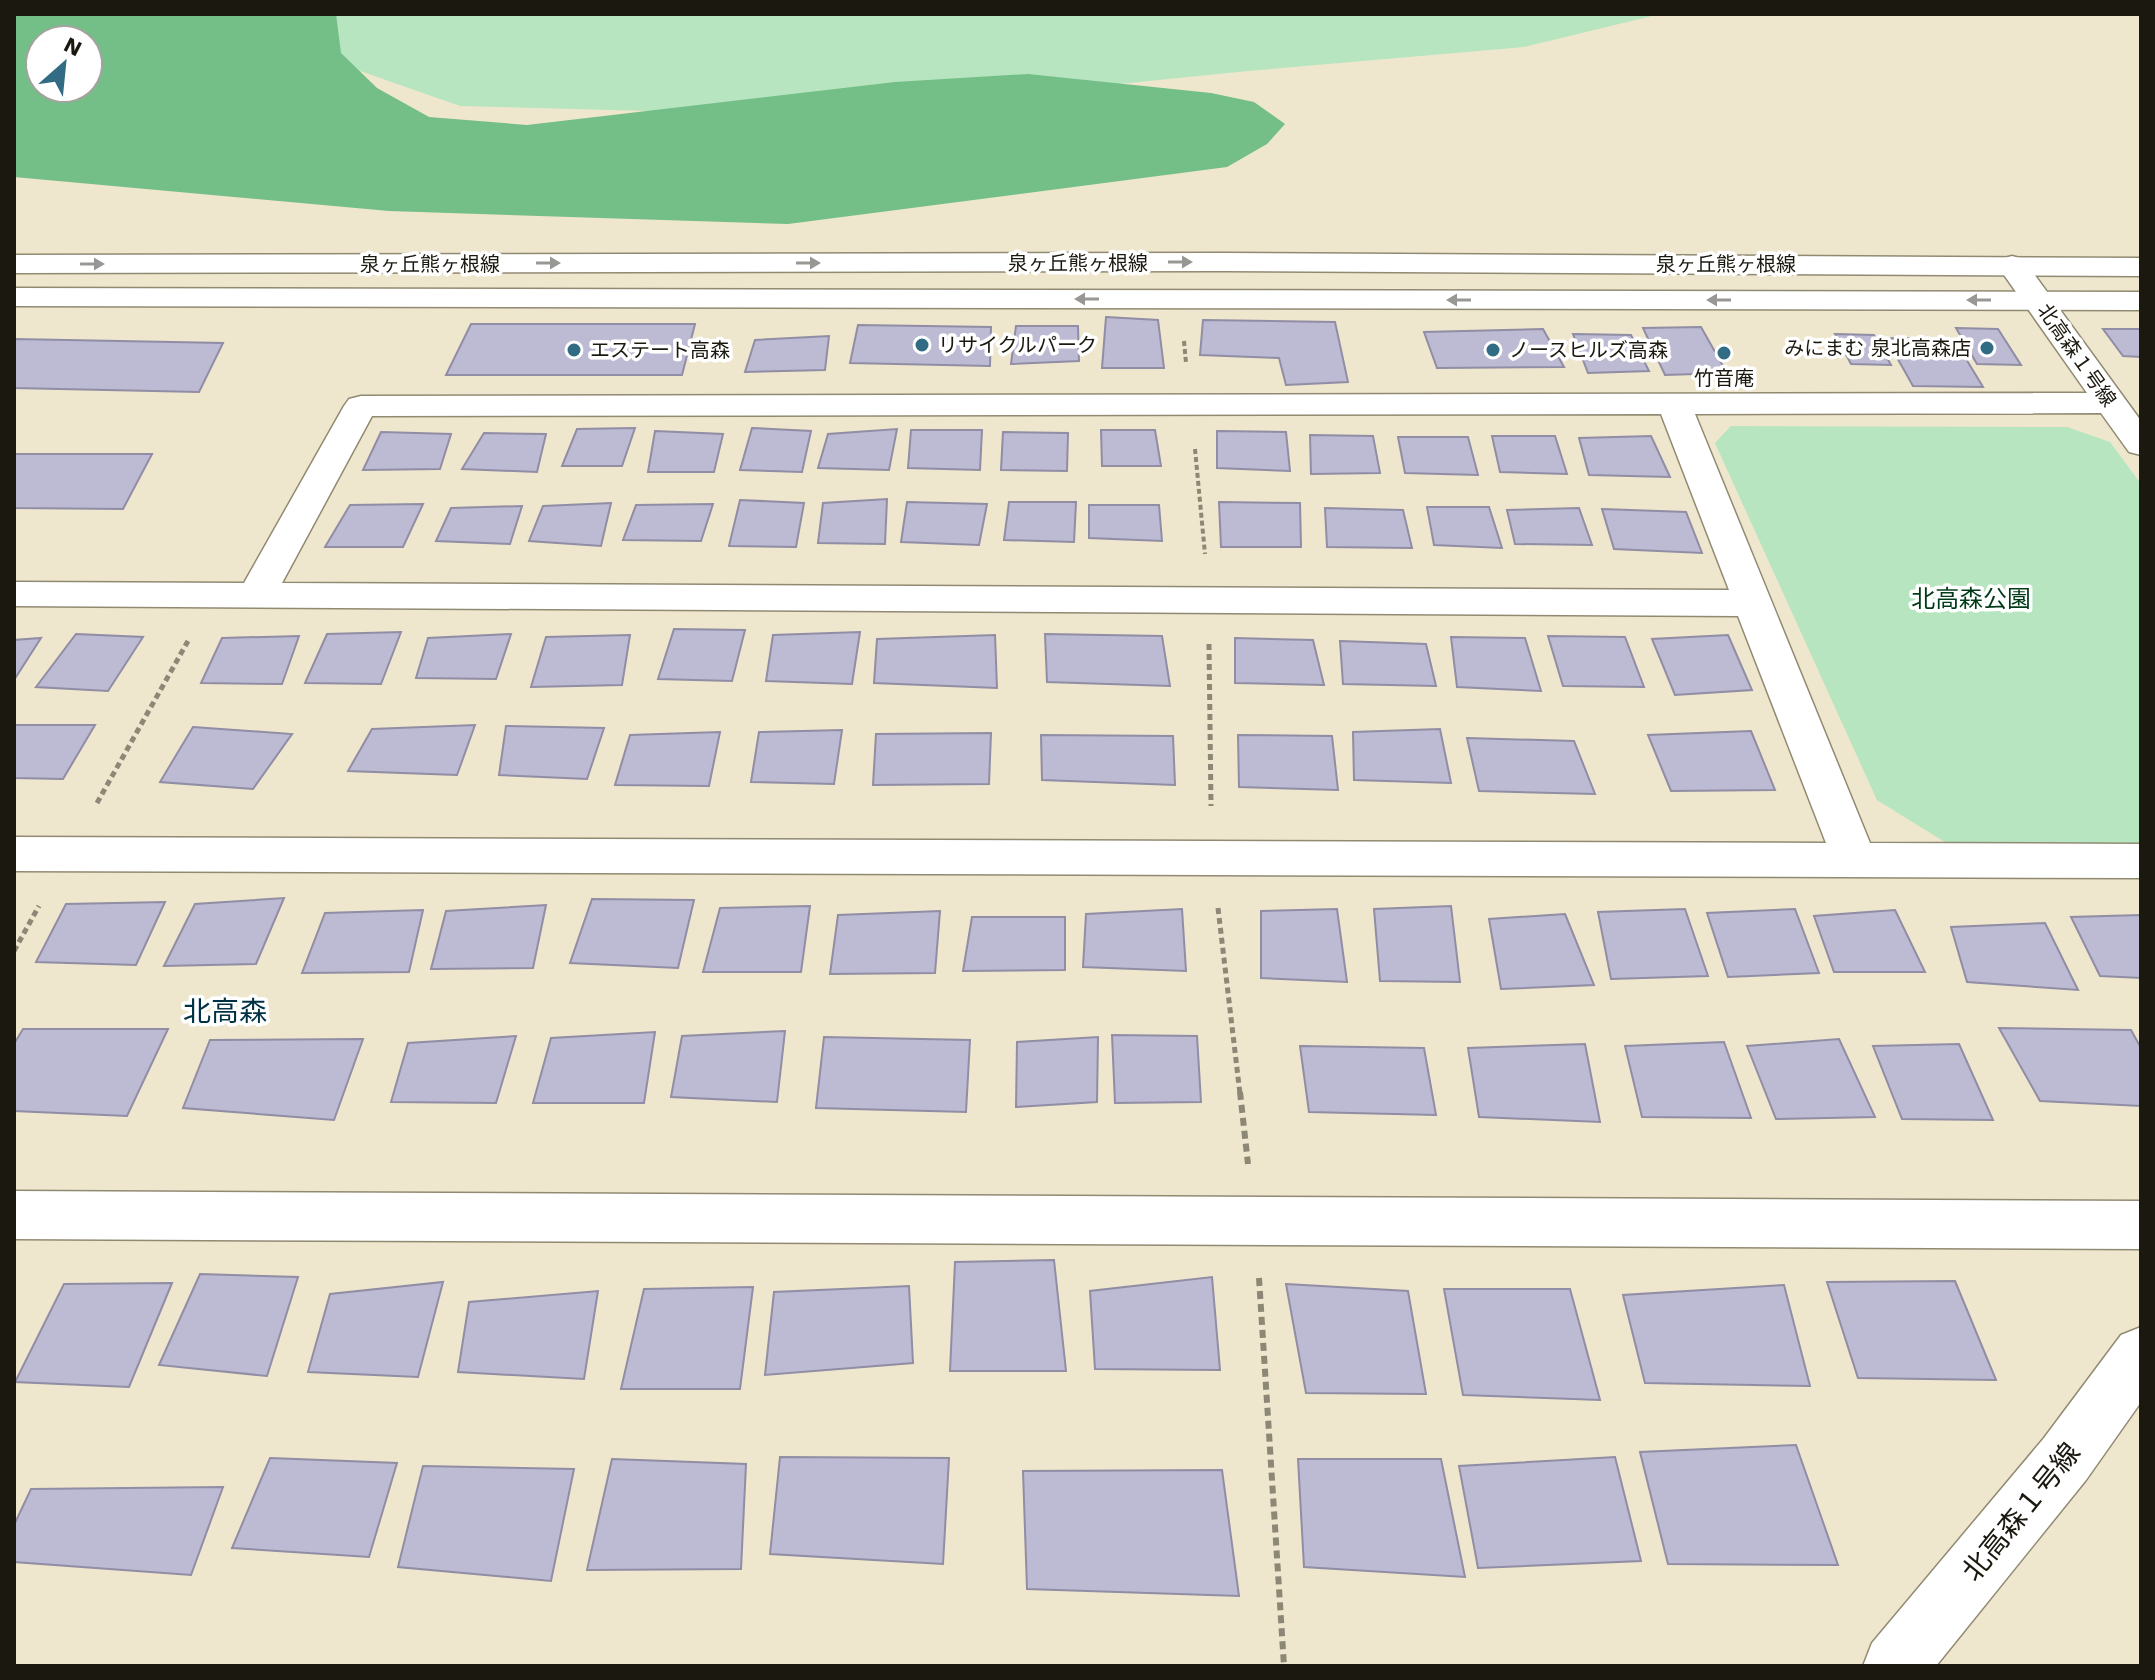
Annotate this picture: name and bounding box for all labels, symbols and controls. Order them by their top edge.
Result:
north arrow [24,24,104,104]
text: N [60,32,86,61]
street label: 泉ヶ丘熊ヶ根線 [1008,251,1148,275]
street label: 泉ヶ丘熊ヶ根線 [360,252,500,276]
street label: 泉ヶ丘熊ヶ根線 [1656,252,1796,276]
one-way arrow [1168,256,1193,268]
one-way arrow [536,257,561,270]
one-way arrow [796,257,821,269]
one-way arrow [80,258,105,270]
one-way arrow [1074,293,1099,305]
one-way arrow [1446,294,1471,306]
one-way arrow [1706,294,1731,306]
one-way arrow [1966,294,1991,306]
street label: 北高森１号線 [2033,299,2121,411]
place label: リサイクルパーク [938,333,1097,357]
marker: リサイクルパーク [913,336,931,354]
place label: みにまむ 泉北高森店 [1784,336,1971,360]
place label: エステート高森 [590,338,730,362]
place label: ノースヒルズ高森 [1509,338,1668,362]
marker: みにまむ 泉北高森店 [1978,339,1996,357]
marker: エステート高森 [565,341,583,359]
marker: ノースヒルズ高森 [1484,341,1502,359]
marker: 竹音庵 [1715,344,1733,362]
place label: 竹音庵 [1694,366,1754,390]
park label: 北高森公園 [1911,585,2031,613]
district label: 北高森 [183,995,267,1028]
street label: 北高森１号線 [1955,1436,2087,1588]

